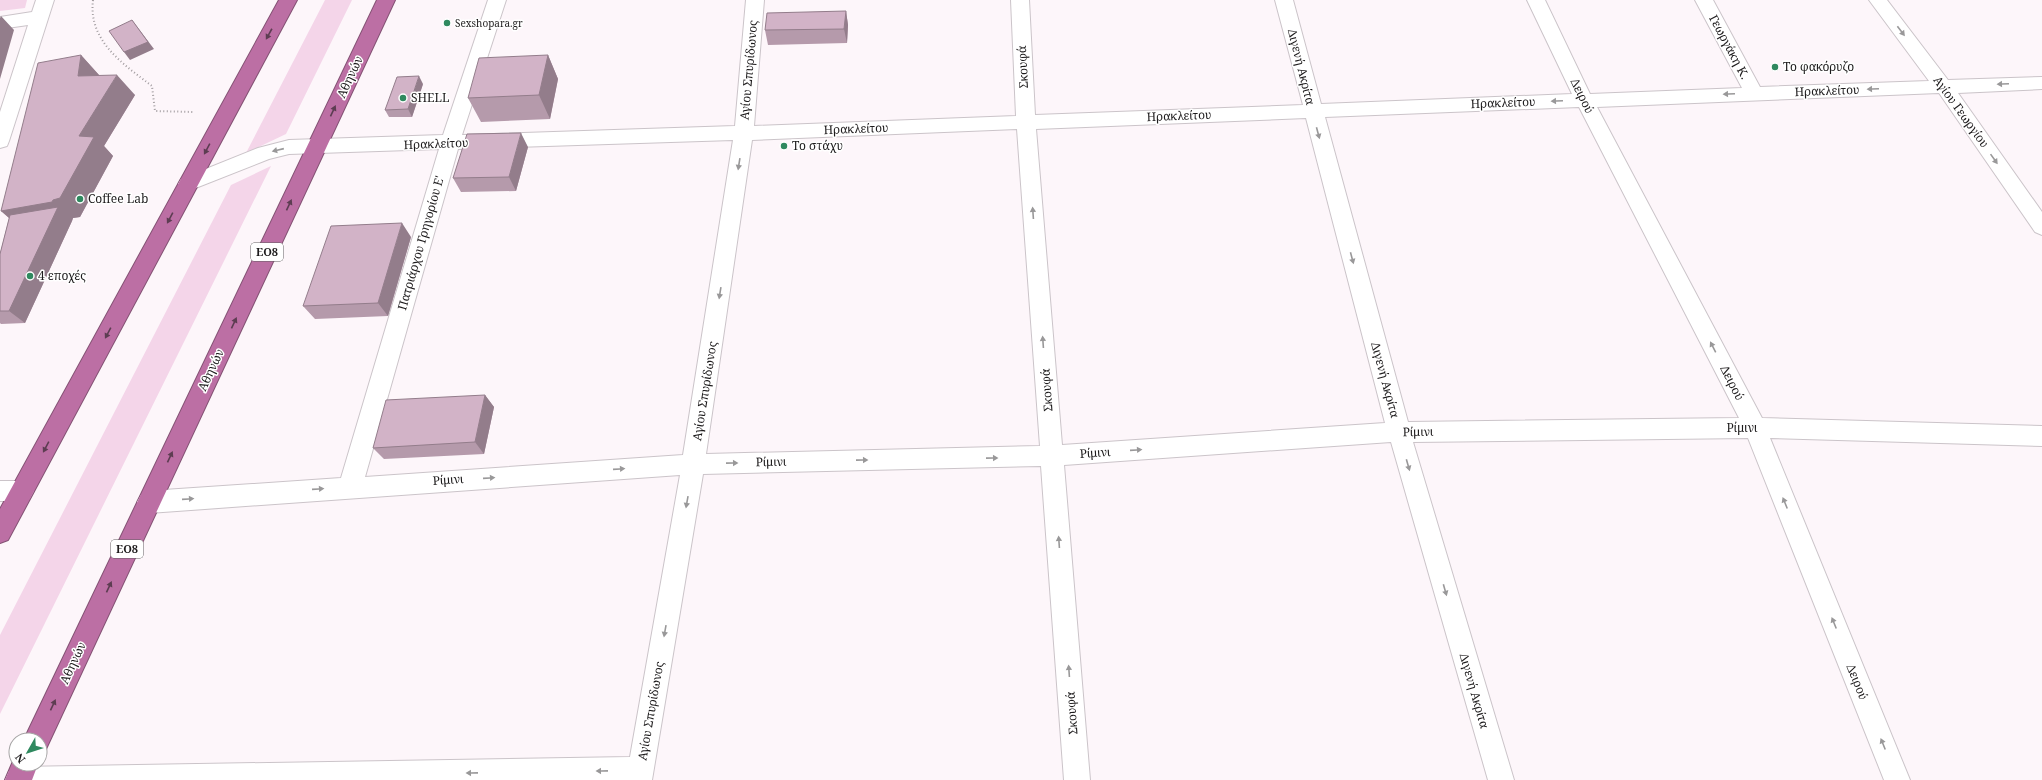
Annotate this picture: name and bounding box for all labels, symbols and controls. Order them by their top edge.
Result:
street label: Γεωργάκη Κ. [1705,12,1754,82]
place label: Sexshopara.gr [455,16,523,30]
marker: Sexshopara.gr [442,18,452,28]
street label: Αγίου Σπυρίδωνος [736,19,761,121]
one-way arrow [1897,26,1905,37]
street label: Διγενή Ακρίτα [1284,27,1319,107]
one-way arrow [266,28,272,40]
street label: Σκουφά [1013,45,1032,89]
street label: Αθηνών [332,53,367,101]
place label: Το φακόρυζο [1783,58,1854,75]
marker: Το φακόρυζο [1770,62,1780,72]
street label: Αγίου Γεωργίου [1930,72,1993,151]
street label: Δειρού [1567,75,1598,116]
street label: Ηρακλείτου [1794,81,1860,100]
one-way arrow [1996,81,2009,87]
one-way arrow [1866,86,1879,92]
place label: SHELL [411,89,449,106]
one-way arrow [1723,91,1735,98]
marker: SHELL [398,93,408,103]
street label: Ηρακλείτου [1470,93,1536,112]
one-way arrow [1551,97,1563,104]
one-way arrow [330,106,336,117]
street label: Ηρακλείτου [1146,106,1212,125]
street label: Ηρακλείτου [823,119,889,138]
one-way arrow [1316,126,1322,139]
street label: Ηρακλείτου [403,134,469,153]
place label: Το στάχυ [792,137,843,154]
marker: Το στάχυ [779,141,789,151]
one-way arrow [204,143,210,154]
one-way arrow [272,147,284,153]
one-way arrow [1990,153,1998,164]
one-way arrow [736,158,742,170]
street label: Πατριάρχου Γρηγορίου Ε' [393,174,448,312]
place label: Coffee Lab [88,190,148,207]
marker: Coffee Lab [75,194,85,204]
one-way arrow [286,200,292,211]
one-way arrow [1029,207,1036,219]
one-way arrow [166,213,173,224]
road number: ΕΟ8 [251,243,283,261]
one-way arrow [1349,253,1355,265]
place label: 4 εποχές [38,267,86,284]
marker: 4 εποχές [25,271,35,281]
one-way arrow [717,287,723,299]
one-way arrow [231,317,237,329]
one-way arrow [104,327,111,339]
one-way arrow [1040,336,1046,348]
street label: Αγίου Σπυρίδωνος [688,340,721,442]
street label: Διγενή Ακρίτα [1367,340,1404,420]
one-way arrow [1709,341,1716,353]
street label: Αθηνών [193,346,228,394]
street label: Δειρού [1716,362,1748,403]
street label: Σκουφά [1036,368,1056,412]
street label: Ρίμινι [1727,419,1758,436]
street label: Ρίμινι [1402,423,1434,440]
one-way arrow [43,441,49,453]
street label: Ρίμινι [1079,443,1111,462]
one-way arrow [1130,447,1142,454]
one-way arrow [167,451,173,463]
street label: Ρίμινι [755,453,787,470]
one-way arrow [986,454,998,461]
one-way arrow [856,457,868,464]
one-way arrow [1405,459,1411,471]
one-way arrow [726,460,739,466]
one-way arrow [613,465,625,472]
street label: Ρίμινι [432,470,464,489]
one-way arrow [483,474,495,481]
one-way arrow [312,486,324,493]
one-way arrow [182,495,194,502]
one-way arrow [684,496,690,508]
one-way arrow [1782,497,1788,508]
one-way arrow [1055,536,1062,548]
road number: ΕΟ8 [111,540,143,558]
one-way arrow [106,582,112,593]
one-way arrow [1442,584,1448,596]
one-way arrow [1830,617,1836,629]
one-way arrow [662,624,668,637]
street label: Αθηνών [55,639,90,687]
street label: Διγενή Ακρίτα [1456,651,1493,731]
street label: Αγίου Σπυρίδωνος [633,660,668,762]
street label: Δειρού [1843,661,1872,702]
one-way arrow [1065,665,1072,677]
street label: Σκουφά [1061,691,1081,735]
one-way arrow [50,699,56,710]
north arrow [8,732,48,772]
one-way arrow [1879,737,1885,749]
text: N [11,750,28,767]
one-way arrow [596,767,608,774]
one-way arrow [466,769,478,776]

